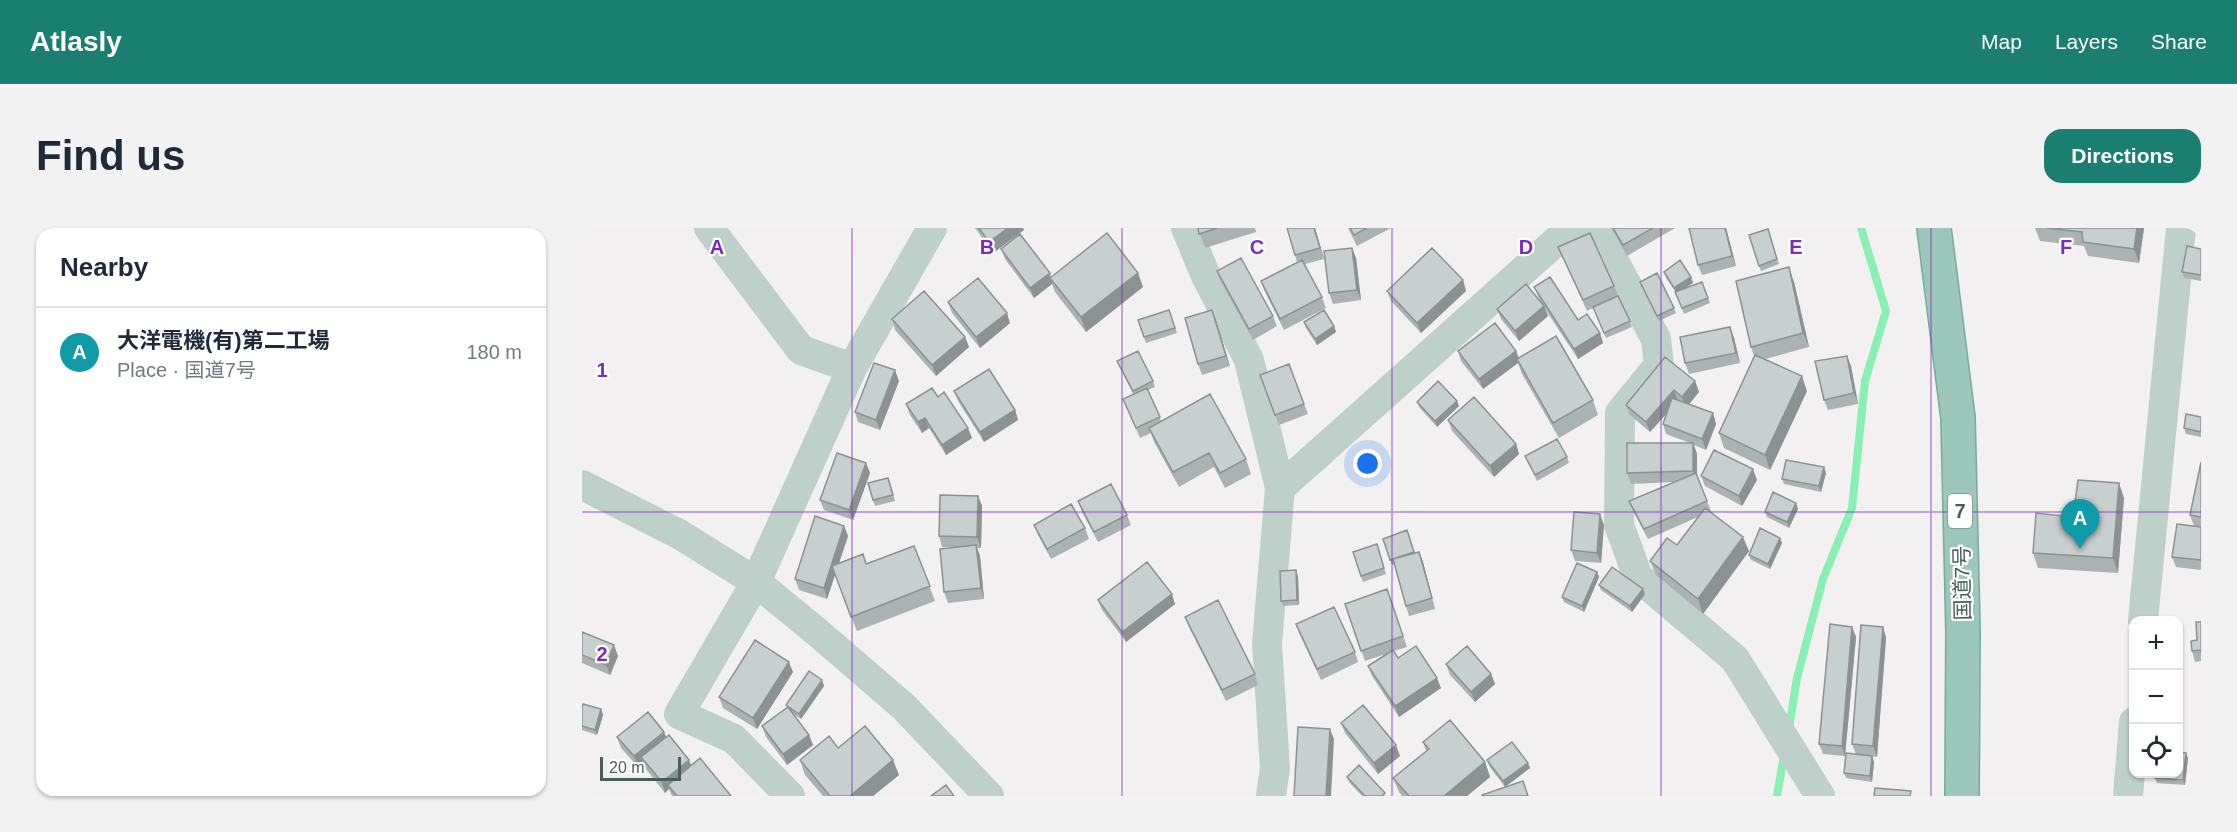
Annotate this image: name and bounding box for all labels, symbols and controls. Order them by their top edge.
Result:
text: Atlasly [30,26,122,57]
text: Map [1981,30,2022,53]
text: Layers [2055,30,2118,53]
text: Share [2151,30,2207,53]
button: Directions [2044,129,2201,183]
text: Find us [36,132,185,179]
text: A [710,236,724,258]
text: B [980,236,994,258]
text: C [1250,236,1264,258]
text: D [1519,236,1533,258]
text: E [1789,236,1803,258]
text: F [2060,236,2072,258]
text: Nearby [60,252,148,282]
text: 大洋電機(有)第二工場 [117,328,330,353]
text: A [72,341,87,363]
text: 180 m [466,341,522,363]
text: Place · 国道7号 [117,359,256,381]
text: 1 [596,359,608,381]
your location [1353,449,1382,478]
road number: 7 [1948,494,1972,528]
pin: A [2060,500,2100,549]
street label: 国道7号 [1950,545,1974,621]
map controls [2129,616,2183,778]
button: + [2129,616,2183,670]
text: 2 [596,643,608,665]
button: − [2129,670,2183,724]
button: locate [2129,724,2183,778]
scale bar [600,754,681,782]
text: 20 m [609,759,645,776]

